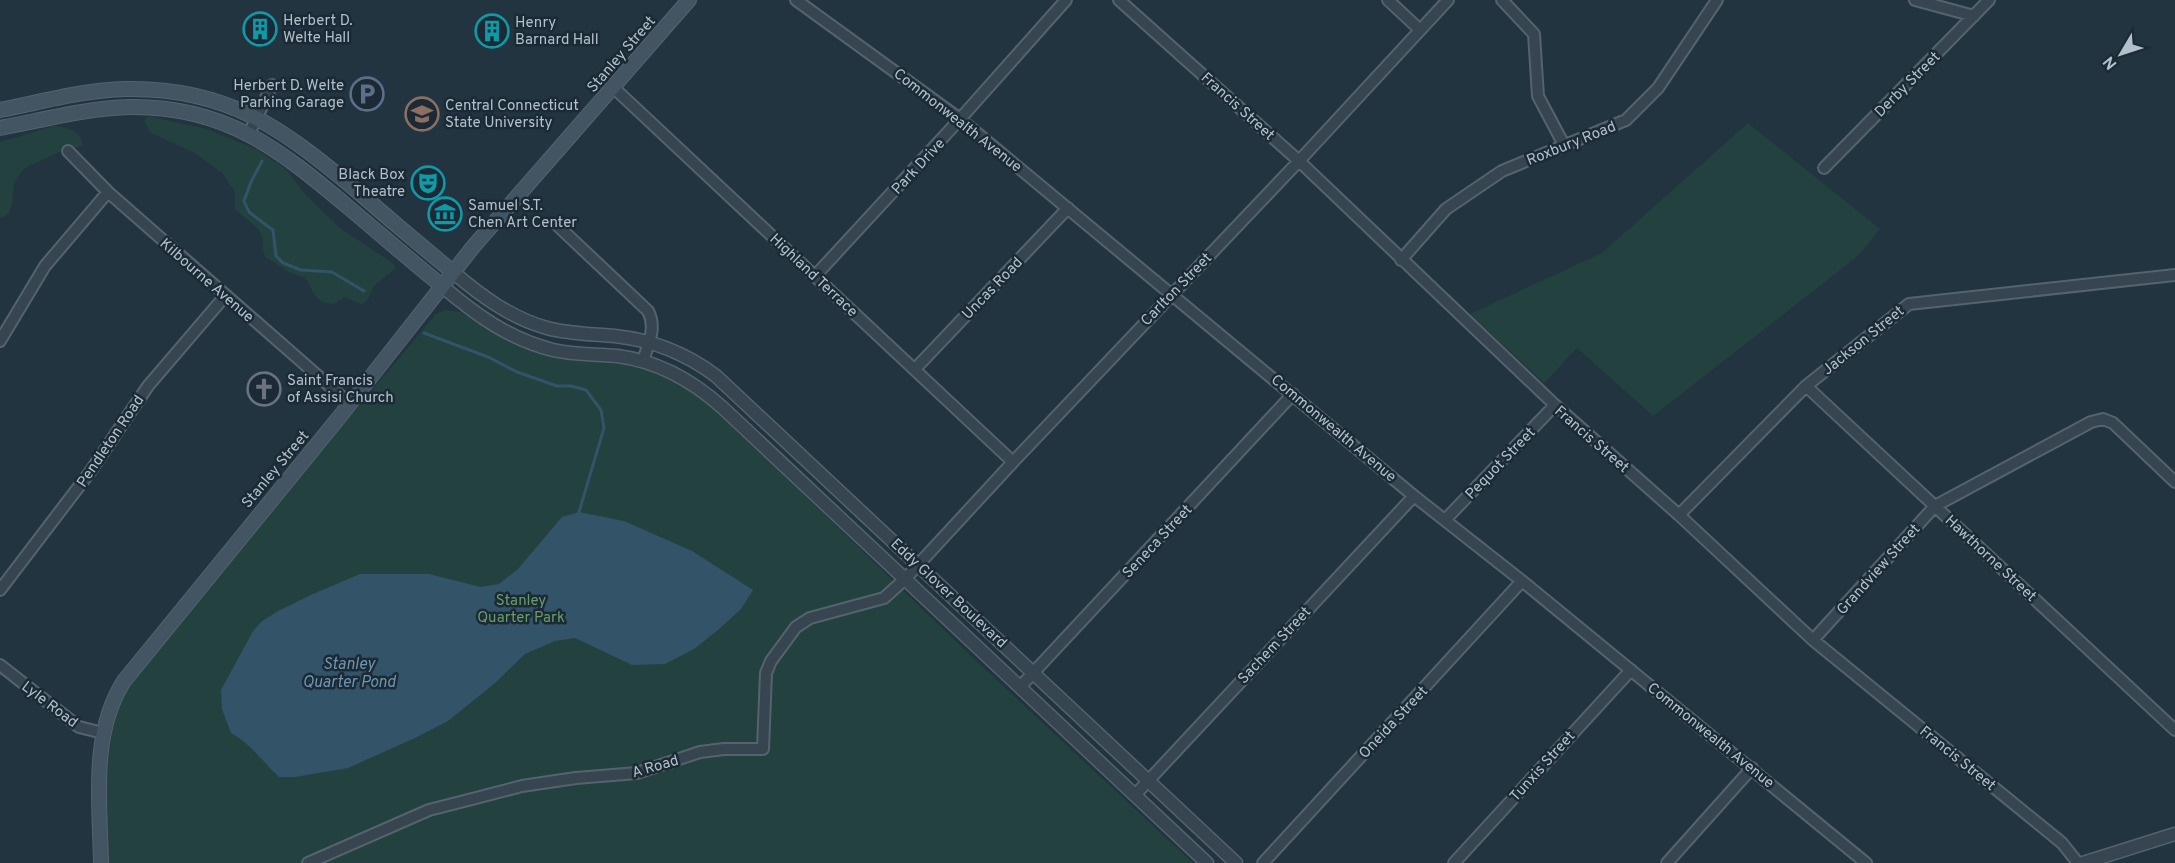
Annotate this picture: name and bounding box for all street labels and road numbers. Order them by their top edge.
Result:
street label: Stanley Street [584,13,661,97]
street label: Derby Street [1871,48,1945,122]
street label: Commonwealth Avenue [889,65,1025,177]
street label: Francis Street [1196,69,1278,145]
street label: Roxbury Road [1524,118,1619,171]
street label: Park Drive [888,135,950,199]
street label: Highland Terrace [765,230,861,322]
street label: Kilbourne Avenue [155,235,257,327]
street label: Carlton Street [1137,249,1217,331]
street label: Uncas Road [959,254,1028,324]
street label: Jackson Street [1819,302,1909,380]
street label: Commonwealth Avenue [1266,371,1400,487]
street label: Pendleton Road [73,392,149,492]
street label: Francis Street [1550,403,1632,478]
street label: Pequot Street [1462,424,1540,504]
street label: Stanley Street [238,427,314,513]
street label: Seneca Street [1119,501,1197,583]
street label: Hawthorne Street [1940,512,2040,606]
street label: Grandview Street [1833,521,1925,619]
street label: Eddy Glover Boulevard [886,535,1010,653]
street label: Sachem Street [1234,603,1316,689]
street label: Lyle Road [17,678,81,733]
street label: Commonwealth Avenue [1643,679,1777,793]
street label: Oneida Street [1356,683,1433,763]
street label: Francis Street [1915,723,1999,796]
street label: Tunxis Street [1506,728,1580,806]
street label: A Road [630,752,681,783]

